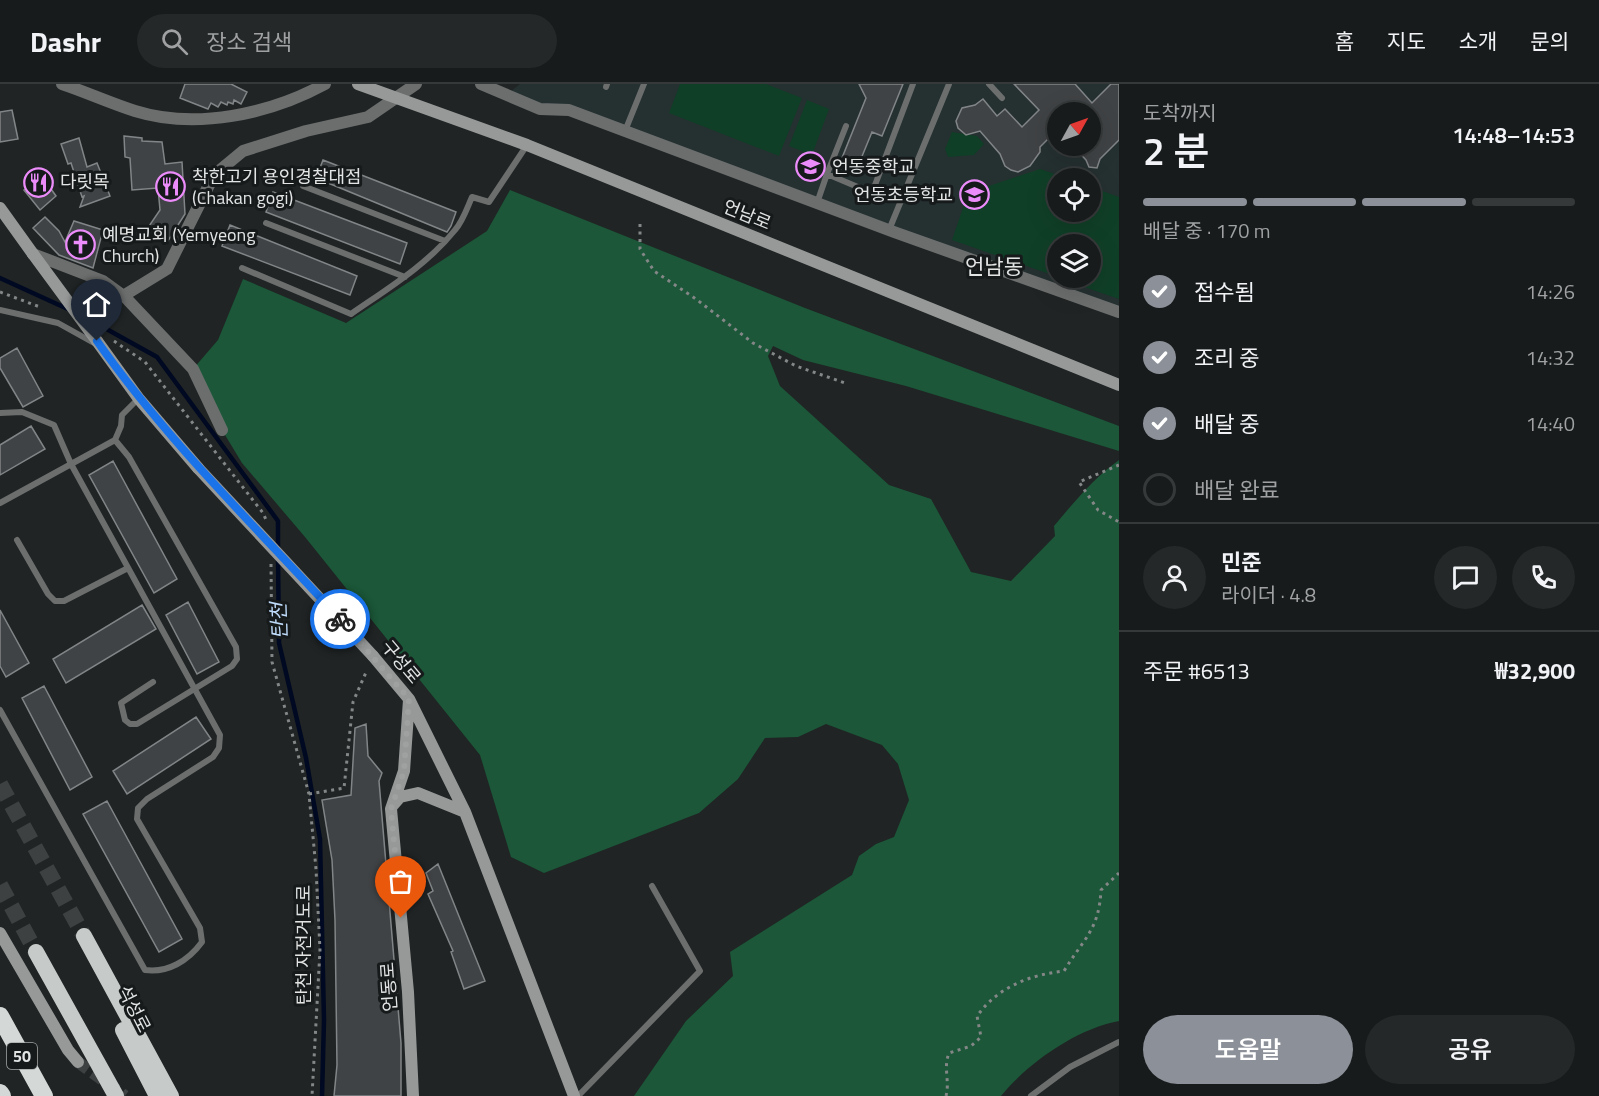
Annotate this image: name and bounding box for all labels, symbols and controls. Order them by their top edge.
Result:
search box [137,14,557,68]
text: Dashr [30,20,101,63]
icon: search [158,25,191,58]
text: 장소 검색 [206,25,292,59]
text: 홈 [1335,25,1354,57]
text: 지도 [1387,25,1426,57]
text: 소개 [1459,25,1497,57]
text: 문의 [1530,25,1569,57]
text: 도착까지 [1143,97,1217,128]
north arrow [1047,102,1101,156]
map controls [1047,102,1101,288]
text: 14:48–14:53 [1452,118,1575,152]
text: 2 분 [1143,121,1209,180]
school or university icon: 언동중학교 [795,151,827,183]
place label: 언동중학교 [832,153,915,180]
place label: 착한고기 용인경찰대점 (Chakan gogi) [192,163,362,211]
restaurant icon: 다릿목 [23,166,55,198]
place label: 다릿목 [60,168,110,195]
button: locate [1047,168,1101,222]
restaurant icon: 착한고기 용인경찰대점 (Chakan gogi) [155,171,187,203]
school or university icon: 언동초등학교 [958,179,990,211]
place label: 언동초등학교 [854,181,953,208]
street label: 언남로 [719,193,775,236]
text: 배달 중 · 170 m [1143,215,1270,246]
place label: 예명교회 (Yemyeong Church) [102,221,255,269]
church icon: 예명교회 (Yemyeong Church) [65,229,97,261]
button: layers [1047,234,1101,288]
district label: 언남동 [965,250,1023,282]
icon: check [1143,275,1176,308]
text: 접수됨 [1194,275,1255,309]
text: 14:26 [1526,276,1575,307]
pin [71,279,122,341]
icon: home [80,288,113,321]
icon: check [1143,341,1176,374]
text: 조리 중 [1194,341,1260,375]
text: 14:32 [1526,342,1575,373]
icon: check [1143,407,1176,440]
text: 배달 중 [1194,407,1260,441]
text: 14:40 [1526,408,1575,439]
text: 배달 완료 [1194,473,1280,507]
text: 민준 [1221,545,1261,579]
button: person [1143,546,1206,609]
button: chat [1434,546,1497,609]
button: phone [1512,546,1575,609]
text: 라이더 · 4.8 [1221,579,1316,610]
courier [310,589,370,649]
water label: 탄천 [262,599,295,640]
icon: bike [324,603,357,636]
street label: 구성로 [375,634,428,689]
text: 주문 #6513 [1143,654,1250,688]
text: ₩32,900 [1495,654,1575,688]
pin [375,856,426,918]
icon: bag [384,865,417,898]
street label: 탄천 자전거도로 [290,885,317,1005]
street label: 언동로 [373,961,404,1013]
street label: 석성로 [111,981,158,1037]
button: 도움말 [1143,1015,1353,1084]
button: 공유 [1365,1015,1575,1084]
road number: 50 [7,1043,37,1069]

